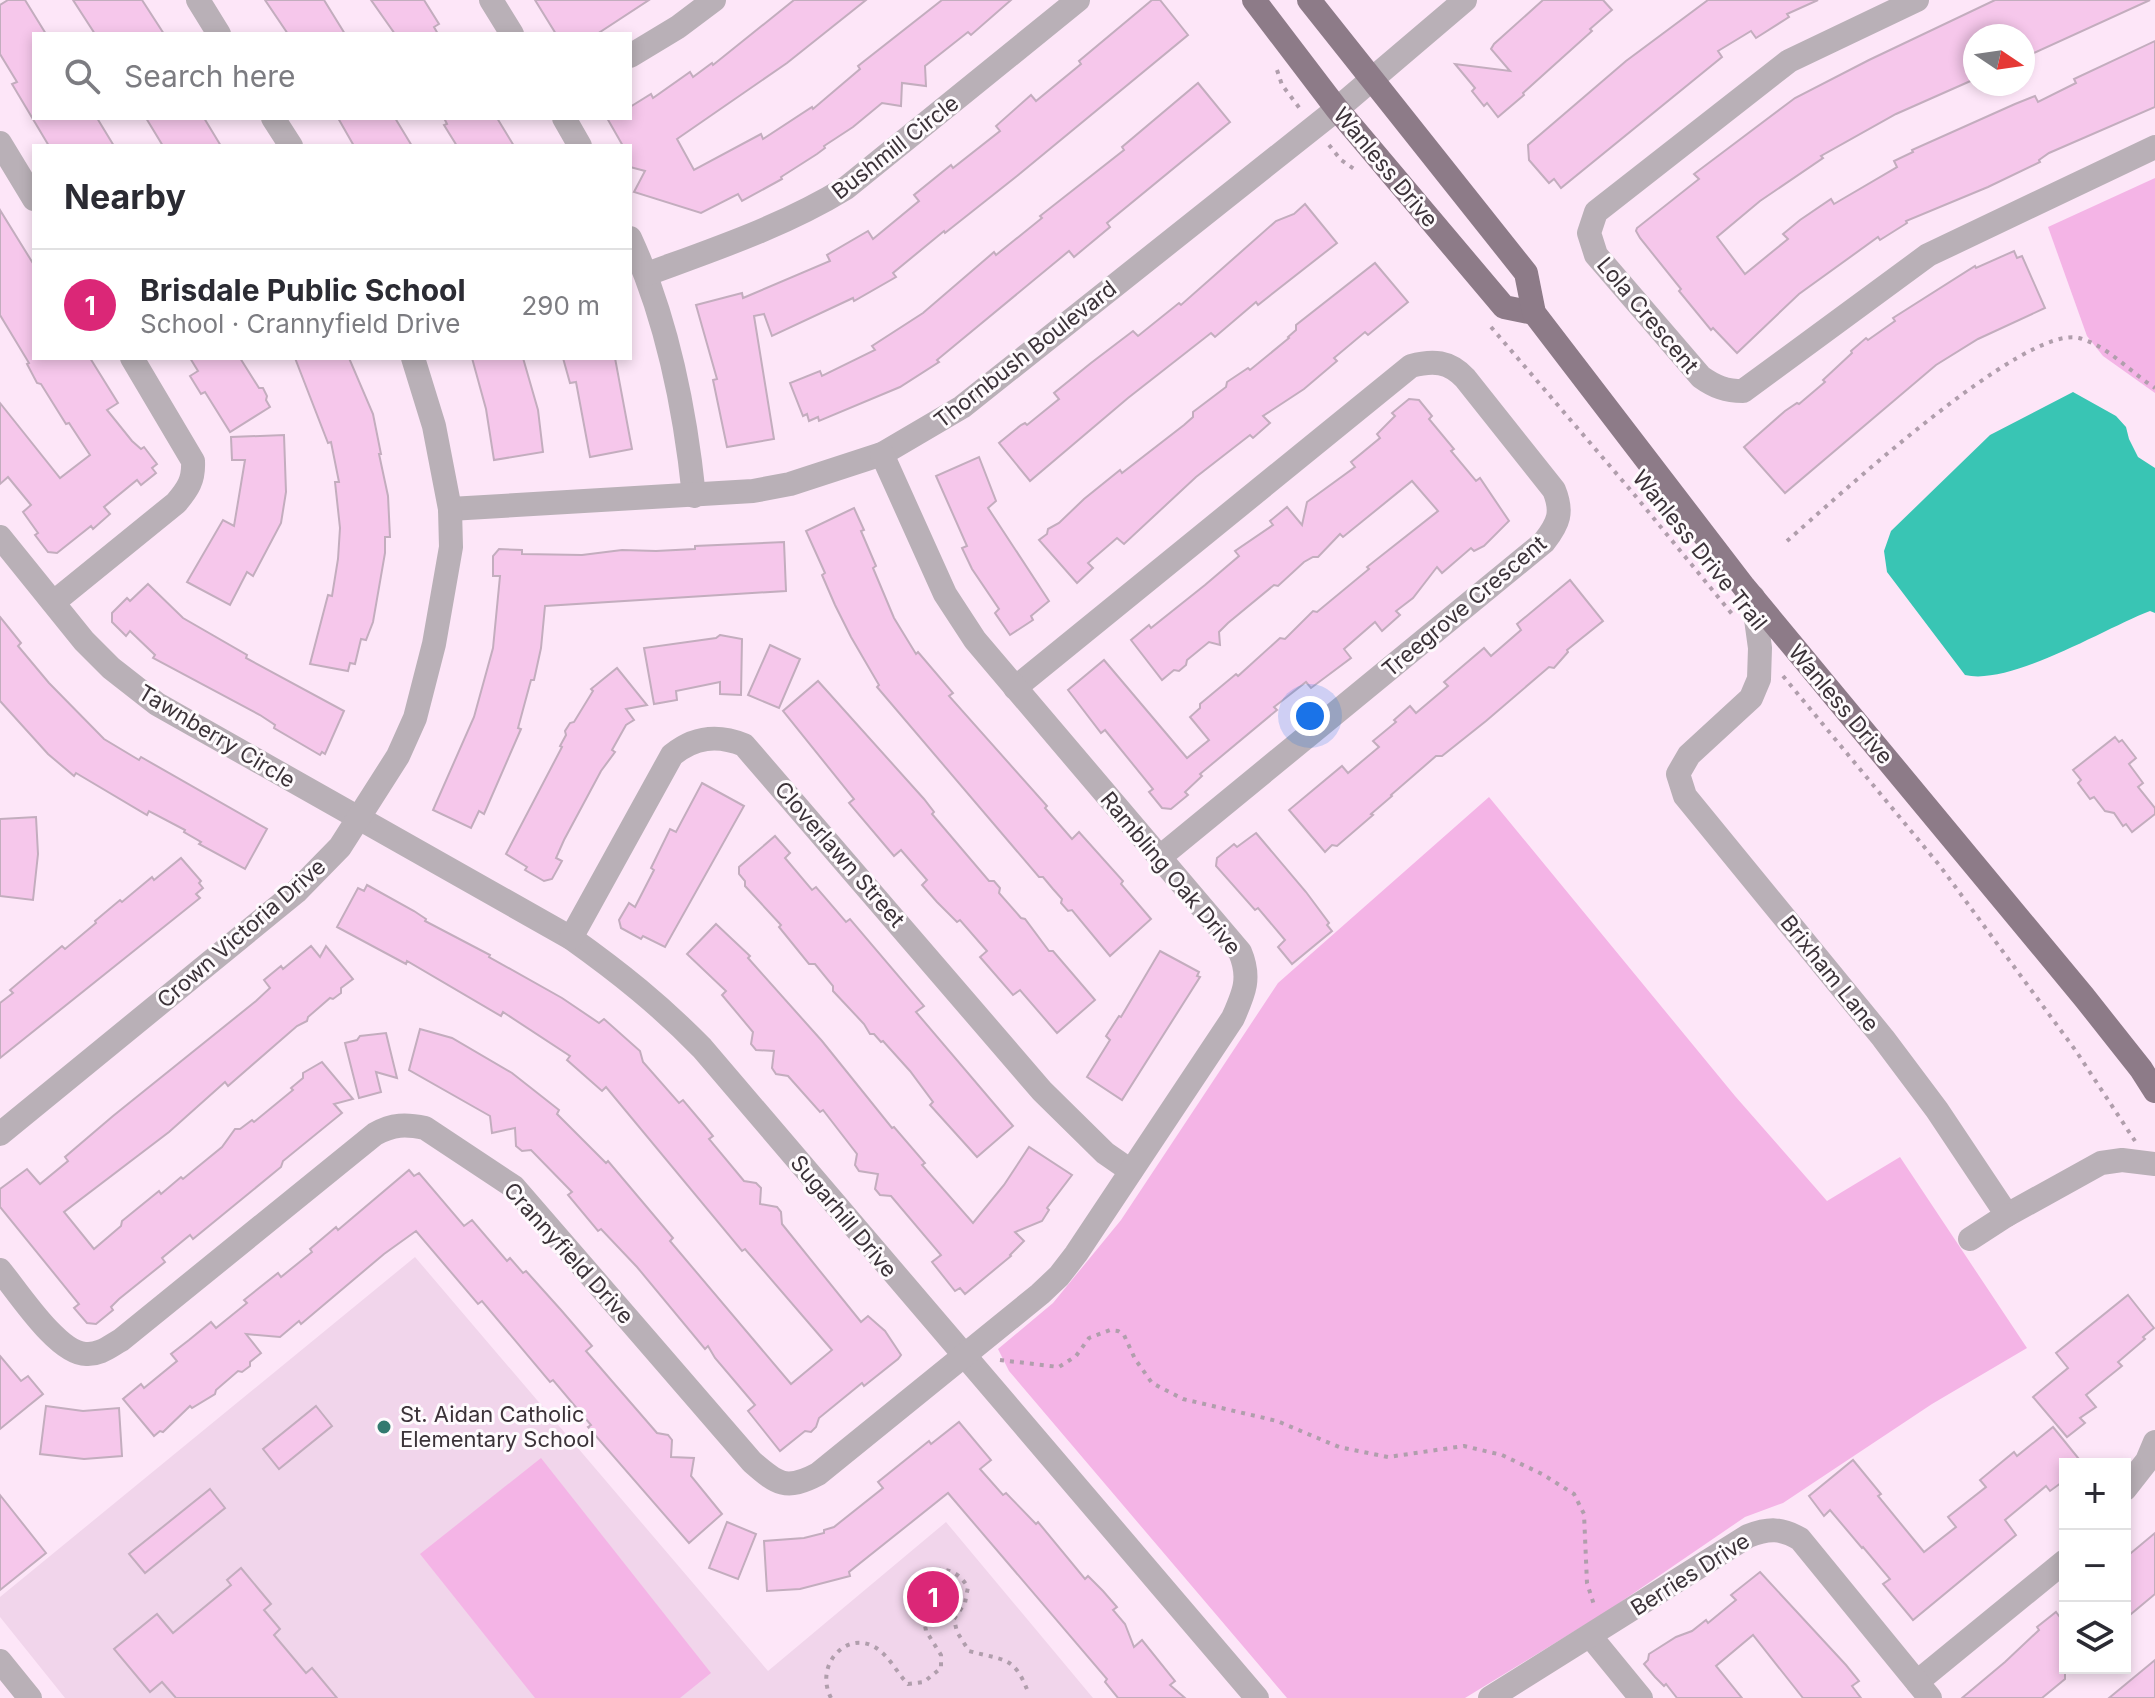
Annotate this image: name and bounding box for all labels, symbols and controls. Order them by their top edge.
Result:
north arrow [1963,24,2035,96]
search box [32,32,632,120]
icon: search [60,54,104,98]
text: Search here [124,58,296,94]
street label: Bushmill Circle [827,89,963,205]
street label: Wanless Drive [1328,102,1444,232]
text: Nearby [64,176,186,217]
street label: Lola Crescent [1592,252,1704,378]
text: Brisdale Public School [140,272,466,308]
street label: Thornbush Boulevard [929,275,1121,433]
text: 1 [84,290,96,321]
text: 290 m [522,290,600,321]
text: School · Crannyfield Drive [140,308,460,339]
street label: Wanless Drive Trail [1627,465,1773,635]
street label: Treegrove Crescent [1377,530,1551,682]
street label: Wanless Drive [1783,639,1899,769]
street label: Tawnberry Circle [134,679,300,793]
your location [1290,696,1330,736]
street label: Cloverlawn Street [770,776,910,932]
street label: Rambling Oak Drive [1095,786,1247,960]
street label: Crown Victoria Drive [152,853,330,1013]
street label: Brixham Lane [1775,910,1885,1036]
street label: Sugarhill Drive [785,1150,903,1282]
street label: Crannyfield Drive [499,1177,639,1329]
place label: St. Aidan Catholic Elementary School [400,1401,595,1452]
marker: St. Aidan Catholic Elementary School [375,1418,393,1436]
map controls [2059,1458,2131,1674]
button: + [2059,1458,2131,1530]
street label: Berries Drive [1626,1527,1754,1621]
button: − [2059,1530,2131,1602]
pin: 1 [907,1567,959,1627]
button: layers [2059,1602,2131,1674]

